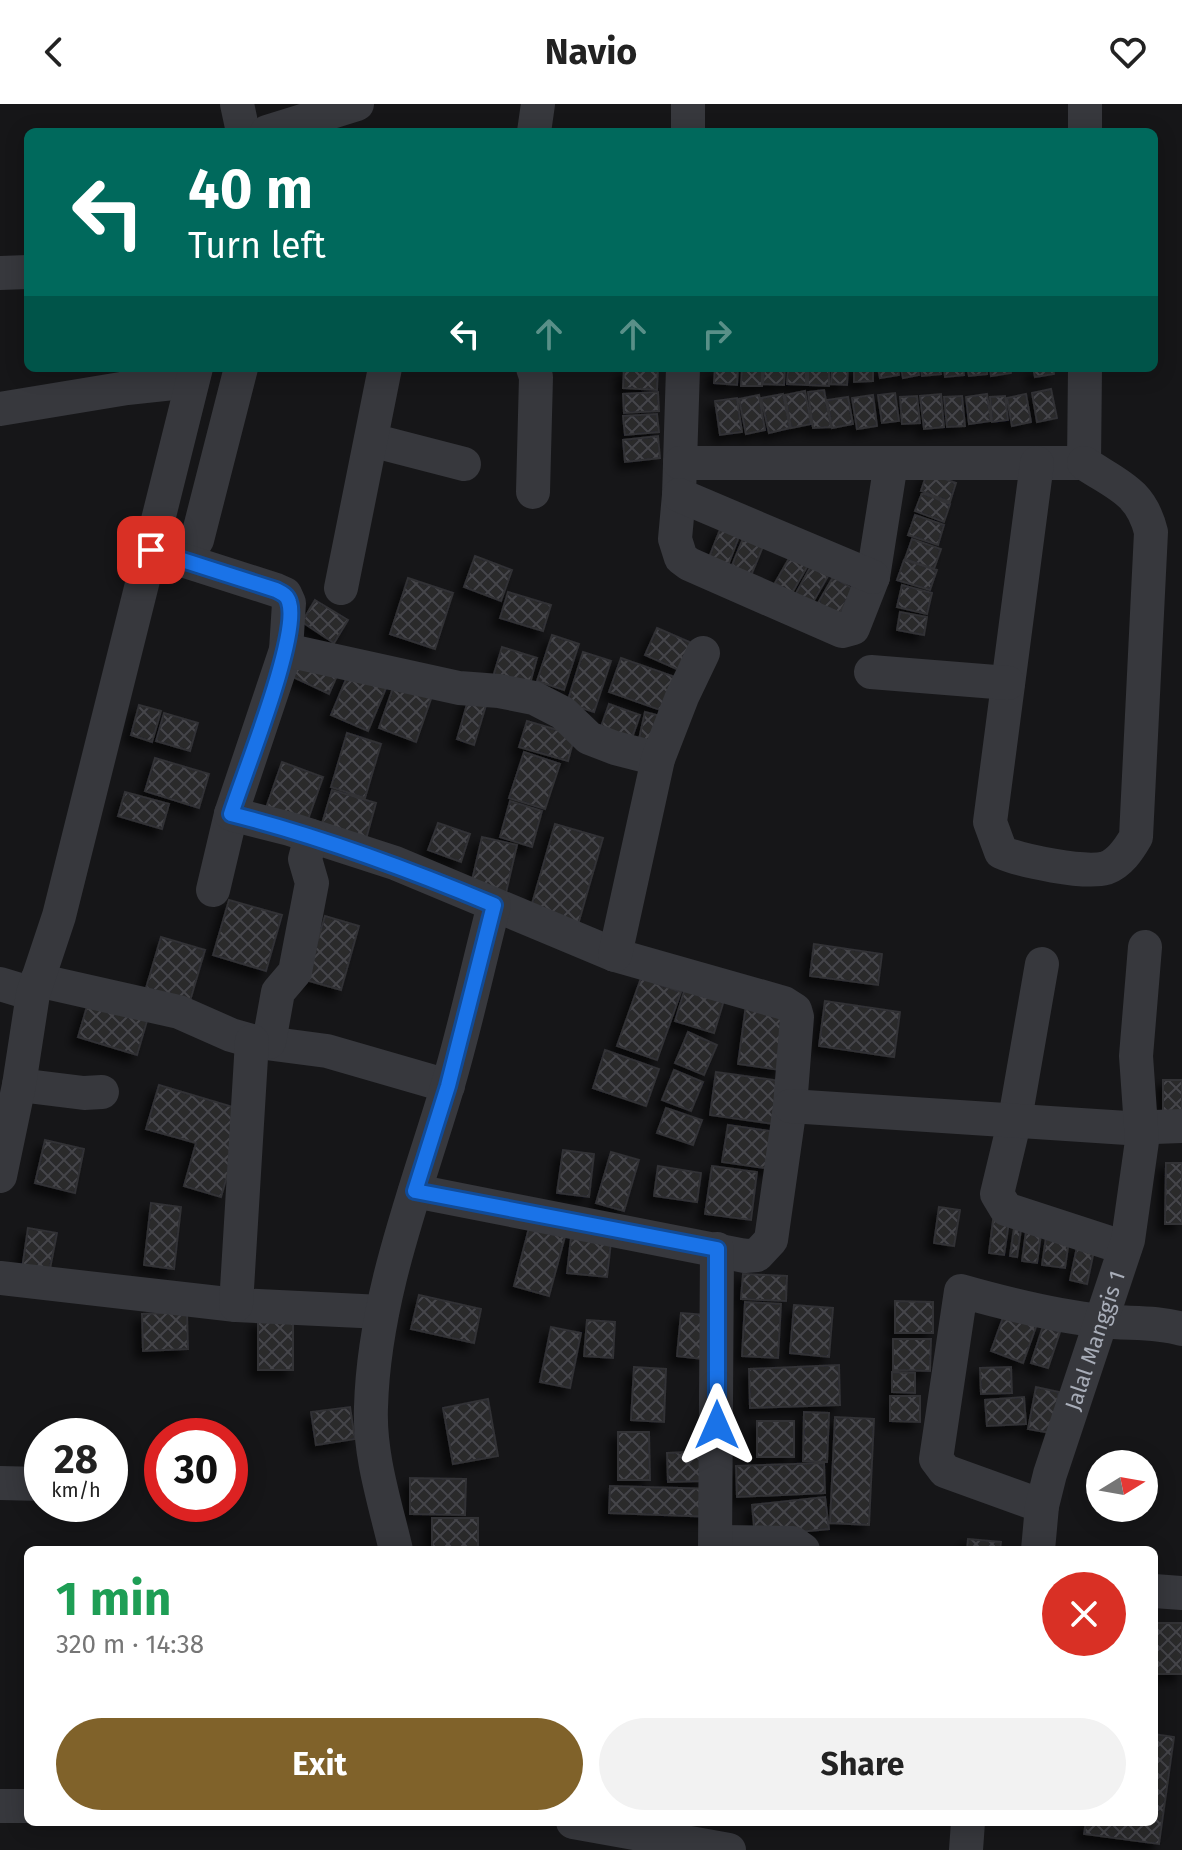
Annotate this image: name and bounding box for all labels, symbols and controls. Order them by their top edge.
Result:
icon: back [32,30,76,74]
text: Navio [545,30,637,74]
icon: heart [1106,30,1150,74]
text: 40 m [188,156,313,223]
icon: left [56,160,160,264]
text: Turn left [188,224,326,268]
icon: left [443,312,487,356]
icon: ahead [527,312,571,356]
icon: ahead [611,312,655,356]
icon: right [695,312,739,356]
pin [117,516,185,584]
icon: arrive [129,528,173,572]
street label: Jalal Manggis 1 [1059,1267,1130,1414]
position arrow [675,1383,759,1467]
speed limit sign: 30 [144,1418,248,1522]
text: 28 [54,1436,98,1484]
north arrow [1086,1450,1158,1522]
map controls [1086,1450,1158,1522]
text: km/h [51,1478,101,1502]
text: 1 min [56,1570,171,1628]
button: close [1042,1572,1126,1656]
text: 320 m · 14:38 [56,1629,204,1660]
button: Exit [56,1718,583,1810]
button: Share [599,1718,1126,1810]

